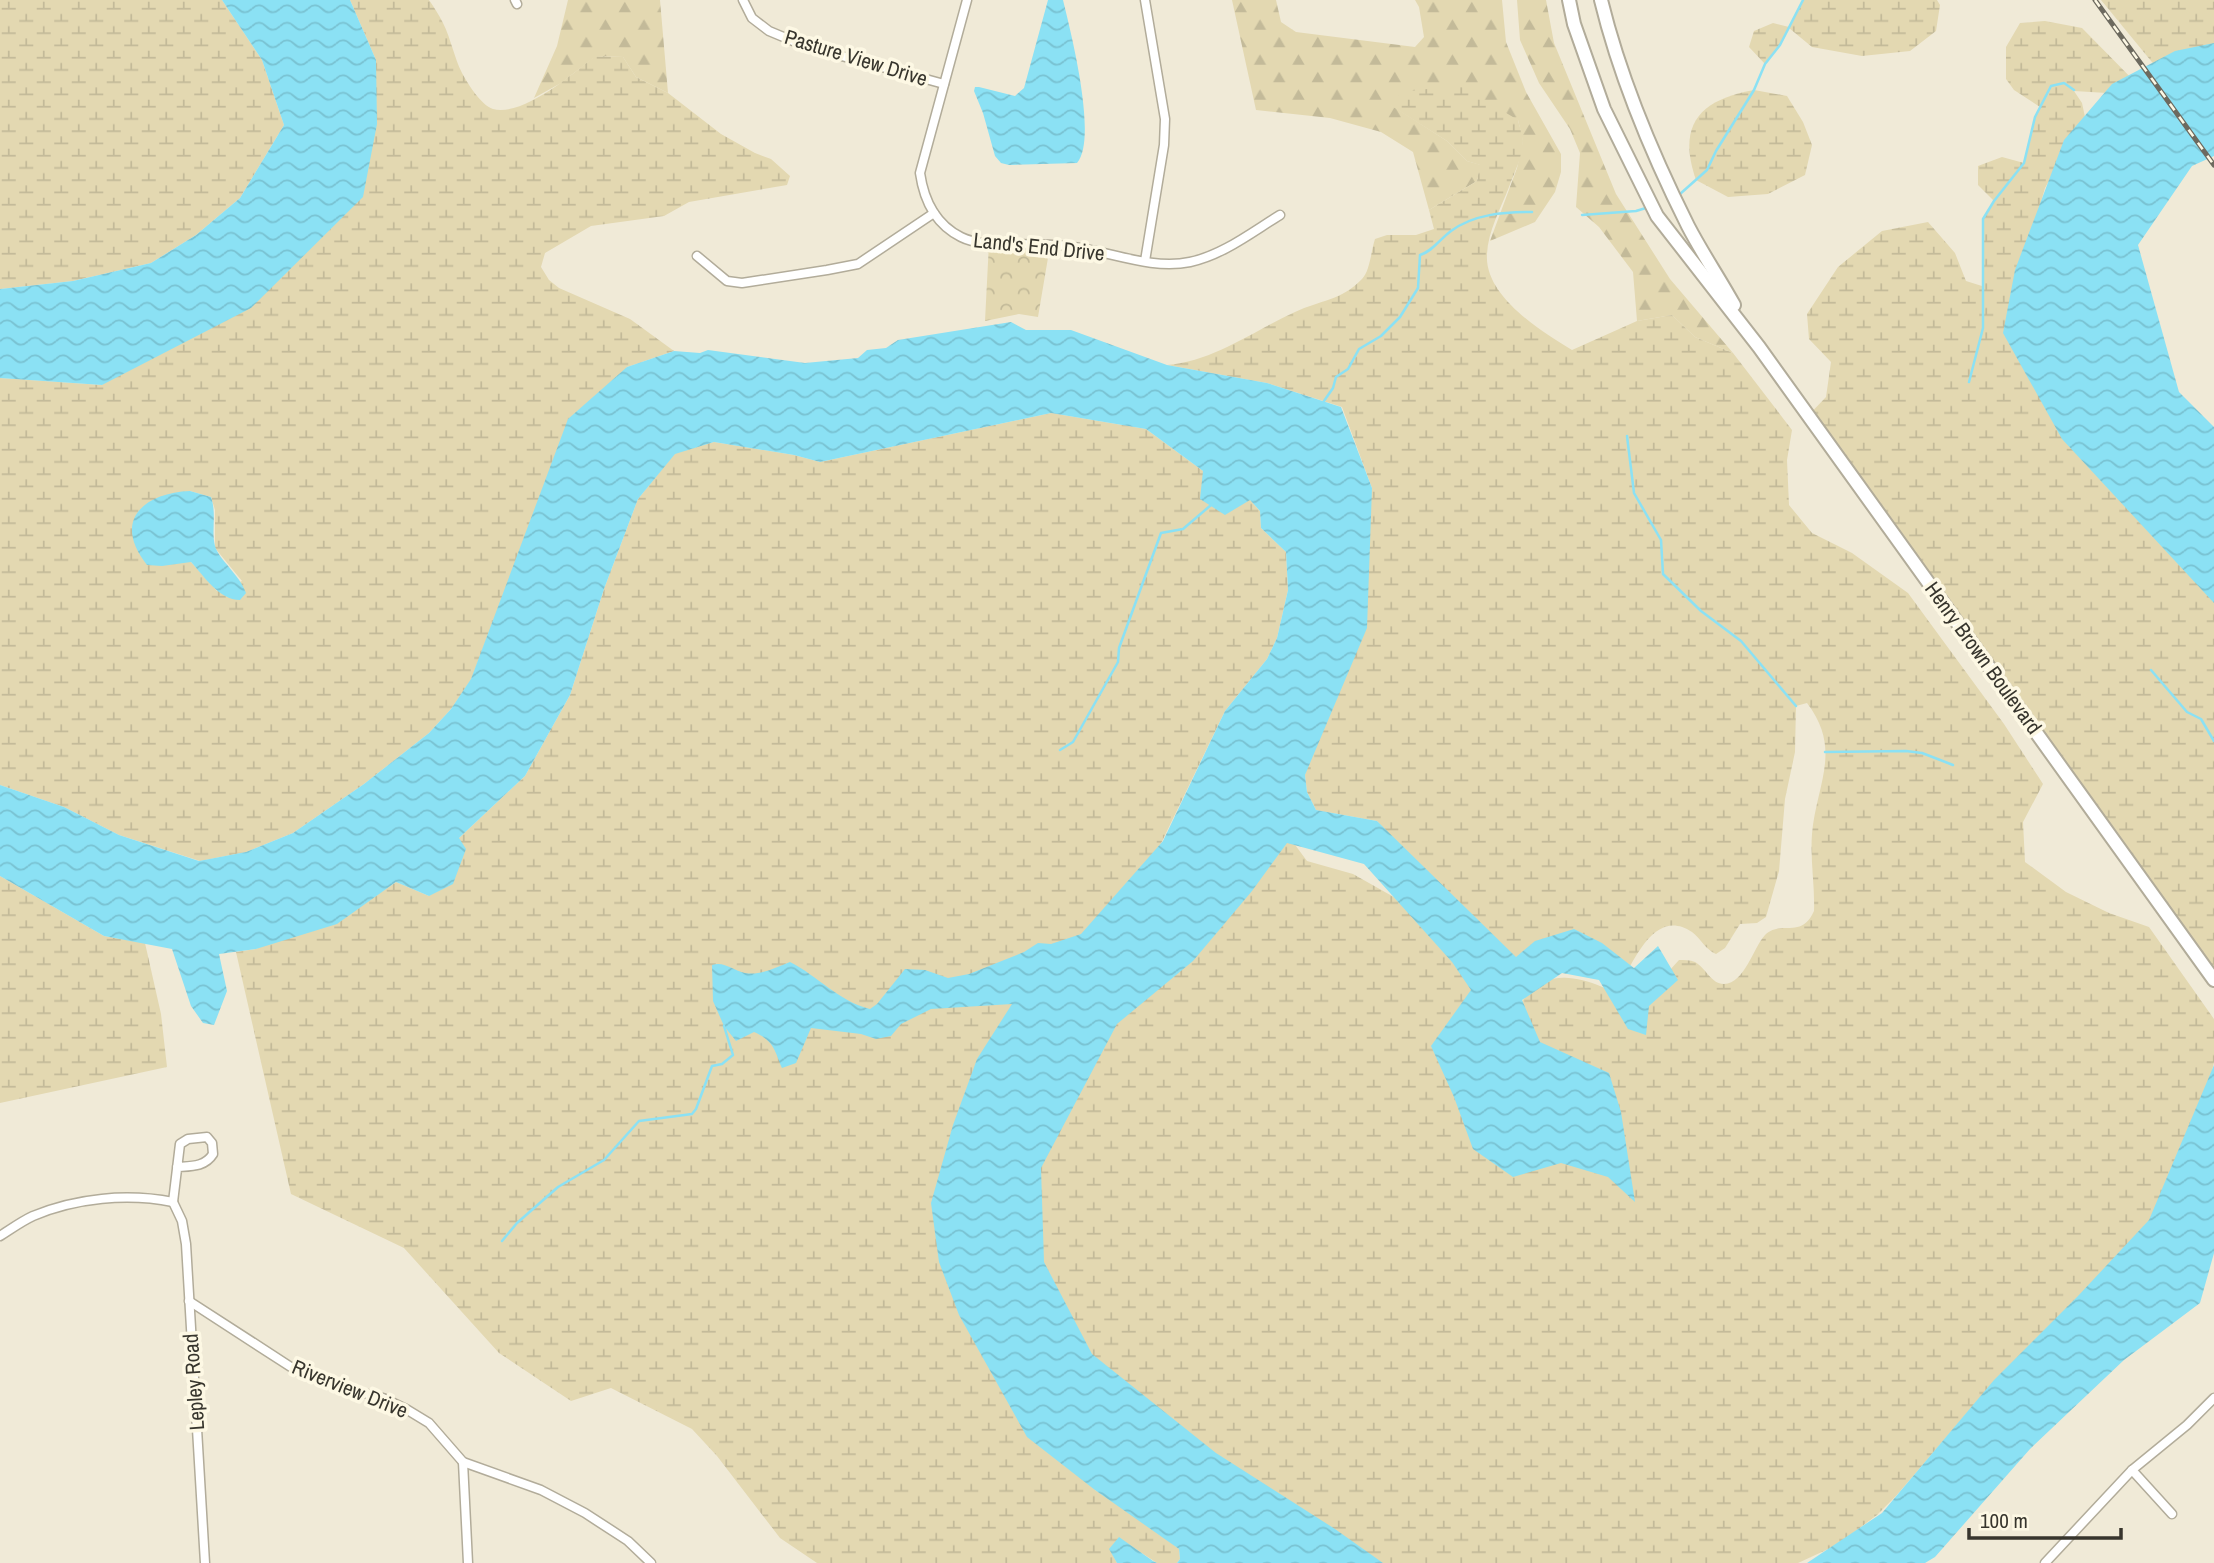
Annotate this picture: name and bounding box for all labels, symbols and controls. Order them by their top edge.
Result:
street label: Pasture View Drive [781,22,931,93]
street label: Land's End Drive [972,225,1106,268]
street label: Henry Brown Boulevard [1918,576,2049,740]
street label: Lepley Road [176,1333,211,1431]
street label: Riverview Drive [288,1352,412,1425]
scale bar [1969,1496,2121,1540]
text: 100 m [1980,1506,2028,1535]

